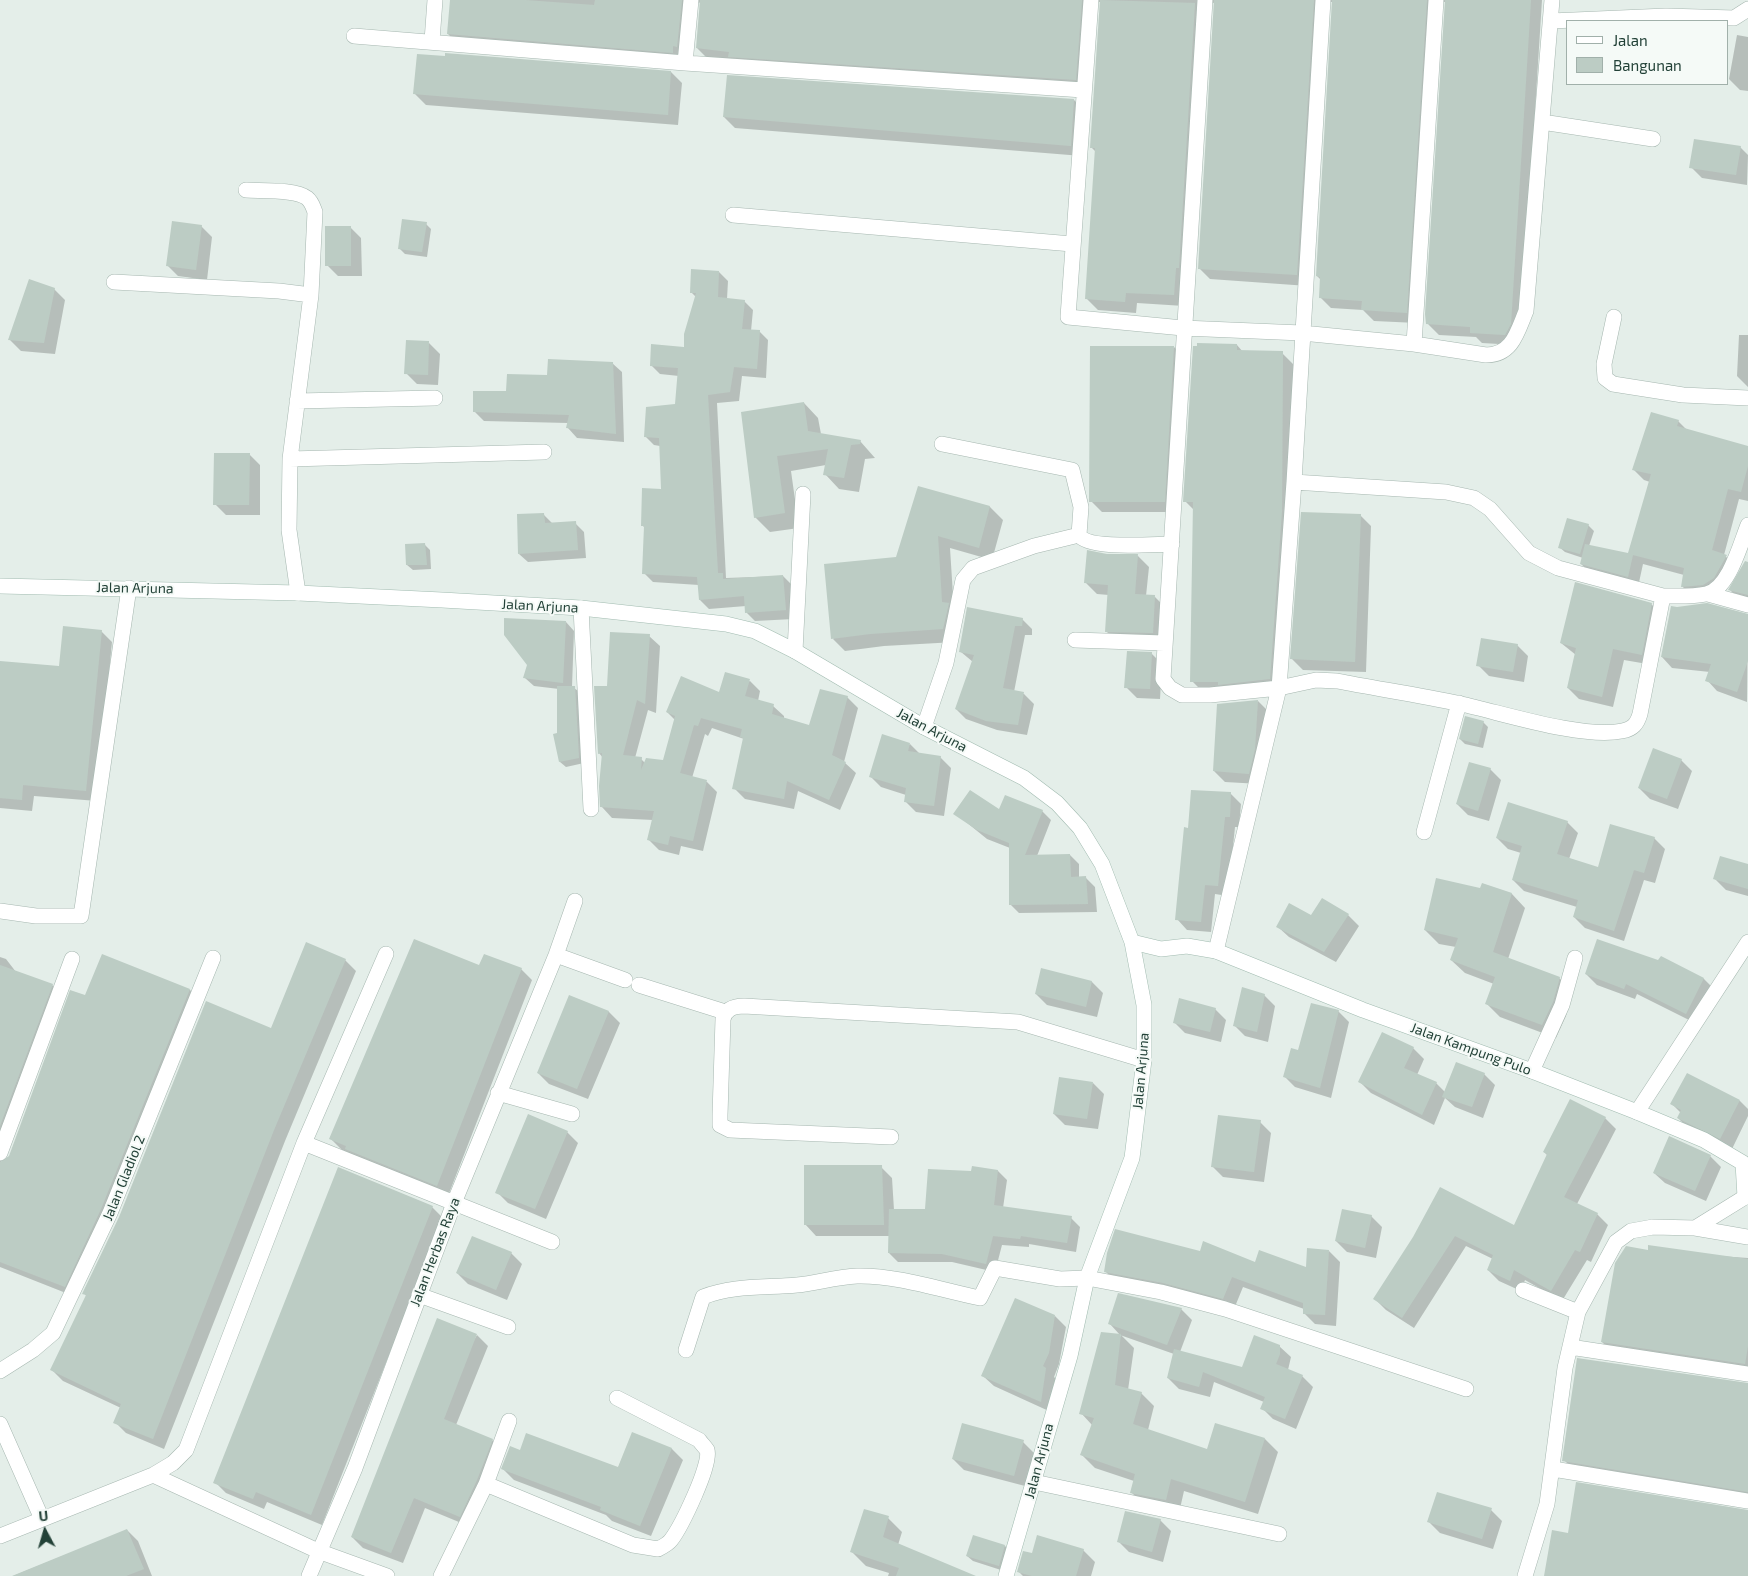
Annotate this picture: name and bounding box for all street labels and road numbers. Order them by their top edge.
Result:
street label: Jalan Arjuna [96,579,174,597]
street label: Jalan Arjuna [501,596,579,616]
street label: Jalan Arjuna [894,704,970,756]
street label: Jalan Kampung Pulo [1408,1019,1534,1079]
street label: Jalan Arjuna [1129,1032,1153,1110]
street label: Jalan Gladiol 2 [99,1133,149,1223]
street label: Jalan Herbas Raya [406,1195,464,1309]
street label: Jalan Arjuna [1021,1422,1057,1500]

